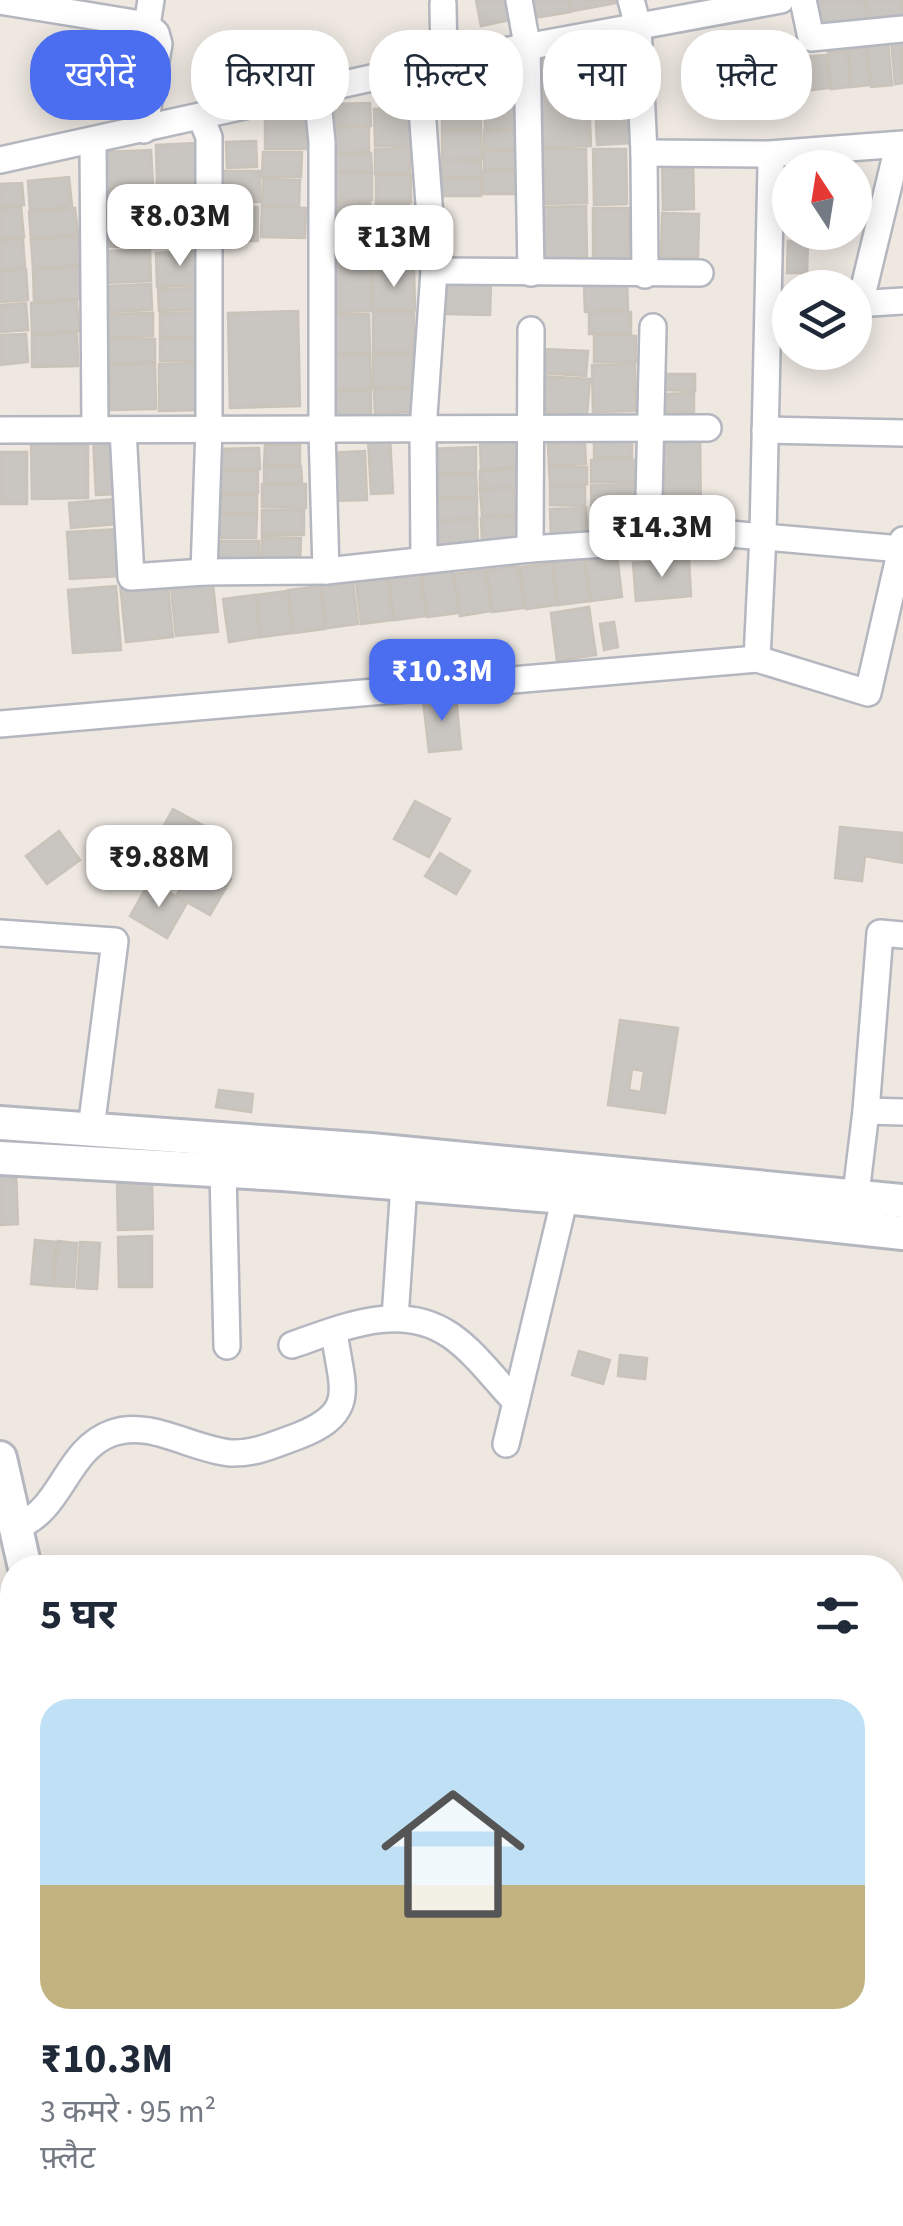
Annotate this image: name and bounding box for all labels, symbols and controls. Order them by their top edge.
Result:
chip: खरीदें [30,30,171,120]
chip: किराया [191,30,349,120]
chip: फ़िल्टर [369,30,523,120]
chip: नया [543,30,661,120]
chip: फ़्लैट [681,30,812,120]
north arrow [772,150,872,250]
map controls [772,150,872,370]
pin: ₹8.03M [99,184,261,269]
text: ₹8.03M [129,193,231,239]
pin: ₹13M [335,205,453,290]
text: ₹13M [356,214,432,260]
button: layers [772,270,872,370]
pin: ₹14.3M [581,495,743,580]
text: ₹14.3M [611,504,713,550]
pin: ₹10.3M [361,639,523,724]
text: ₹10.3M [391,648,493,694]
pin: ₹9.88M [78,825,240,910]
text: ₹9.88M [108,834,210,880]
text: 5 घर [40,1585,116,1645]
icon: filters [810,1588,865,1643]
icon: home [363,1764,543,1944]
text: ₹10.3M [40,2029,173,2089]
text: 3 कमरे · 95 m² [40,2089,216,2135]
text: फ़्लैट [40,2135,95,2181]

